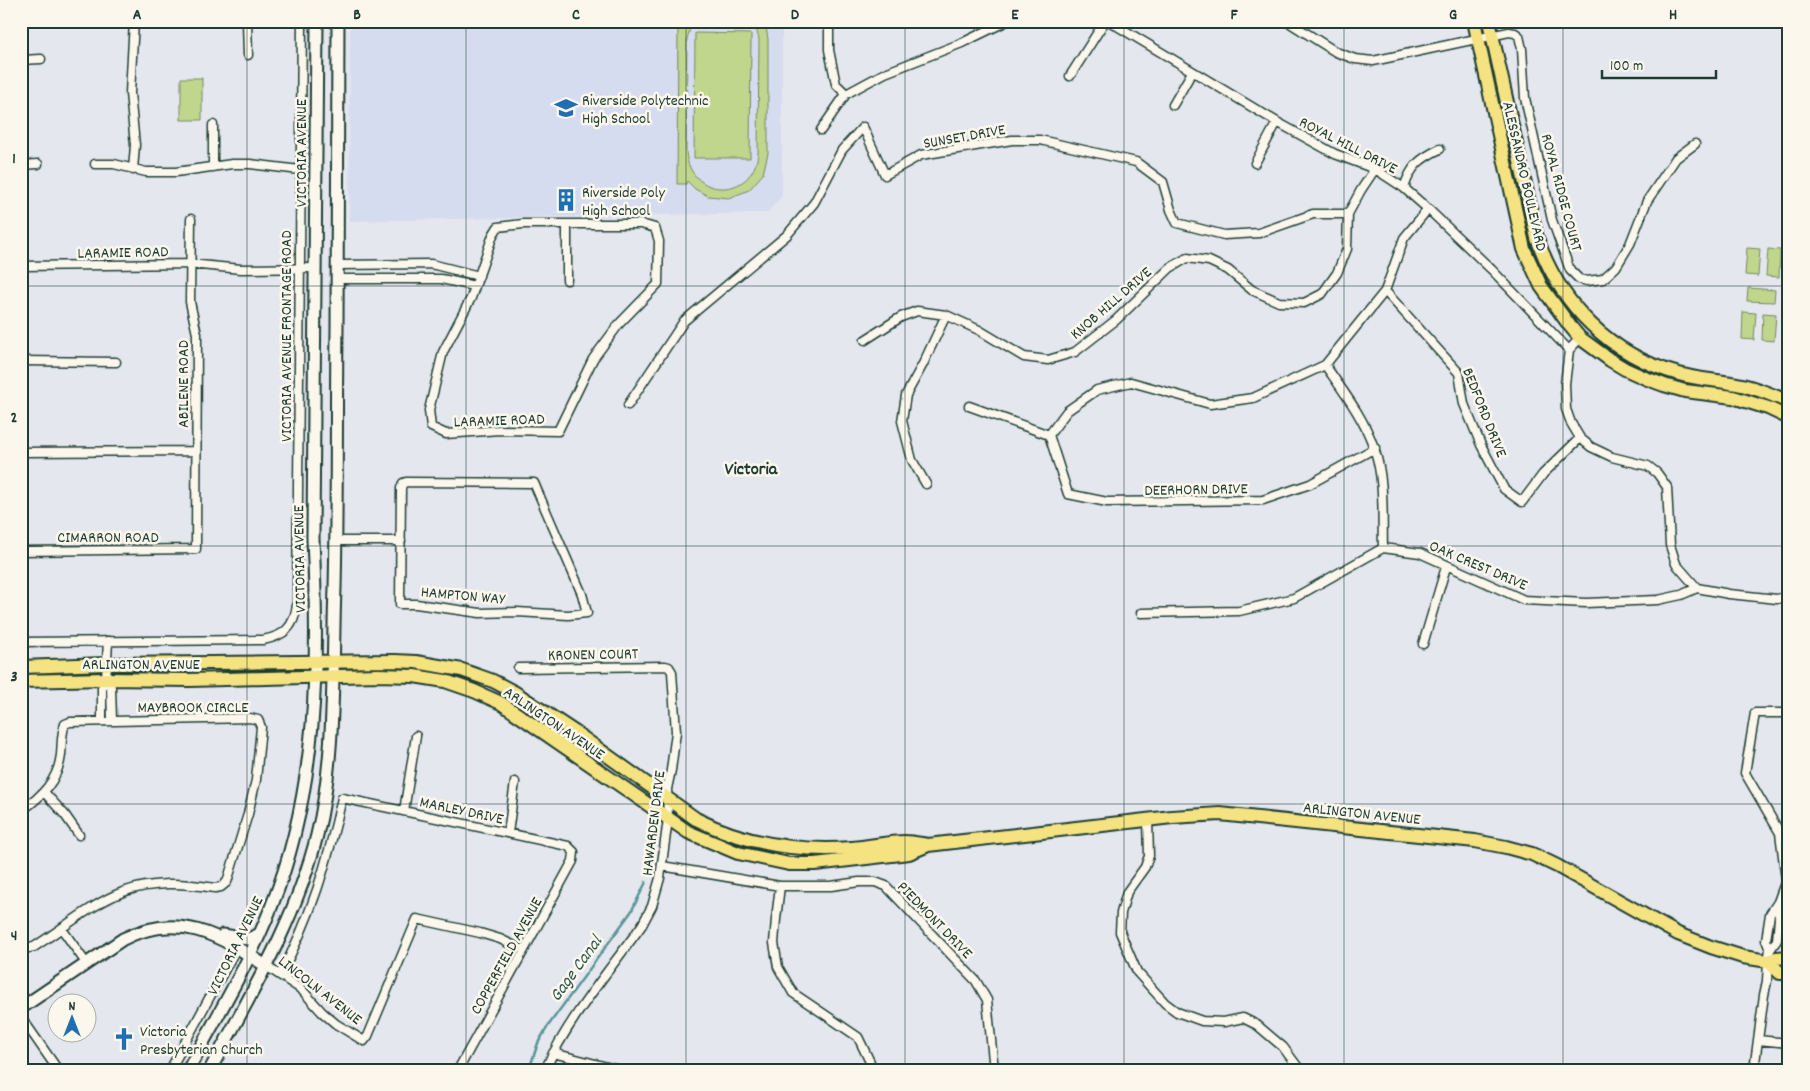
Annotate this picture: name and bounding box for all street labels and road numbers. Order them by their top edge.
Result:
street label: VICTORIA AVENUE [291,98,314,207]
street label: ALESSANDRO BOULEVARD [1495,99,1552,254]
street label: ROYAL HILL DRIVE [1295,112,1402,181]
street label: SUNSET DRIVE [922,119,1008,156]
street label: ROYAL RIDGE COURT [1534,131,1587,255]
street label: VICTORIA AVENUE FRONTAGE ROAD [276,230,299,442]
street label: LARAMIE ROAD [77,241,169,266]
street label: KNOB HILL DRIVE [1066,261,1158,346]
street label: ABILENE ROAD [173,340,196,428]
street label: BEDFORD DRIVE [1455,365,1512,462]
street label: LARAMIE ROAD [453,408,545,435]
street label: DEERHORN DRIVE [1144,478,1249,503]
street label: VICTORIA AVENUE [288,504,313,613]
street label: CIMARRON ROAD [57,527,159,550]
street label: OAK CREST DRIVE [1425,535,1532,598]
street label: HAMPTON WAY [420,581,507,612]
street label: KRONEN COURT [548,643,639,668]
street label: ARLINGTON AVENUE [82,654,201,677]
street label: ARLINGTON AVENUE [498,682,609,767]
street label: MAYBROOK CIRCLE [137,697,249,720]
street label: HAWARDEN DRIVE [637,769,672,877]
street label: MARLEY DRIVE [417,791,506,832]
street label: ARLINGTON AVENUE [1302,797,1422,832]
street label: PIEDMONT DRIVE [891,877,978,965]
street label: VICTORIA AVENUE [202,892,271,1000]
street label: COPPERFIELD AVENUE [465,893,549,1019]
street label: LINCOLN AVENUE [273,951,367,1032]

